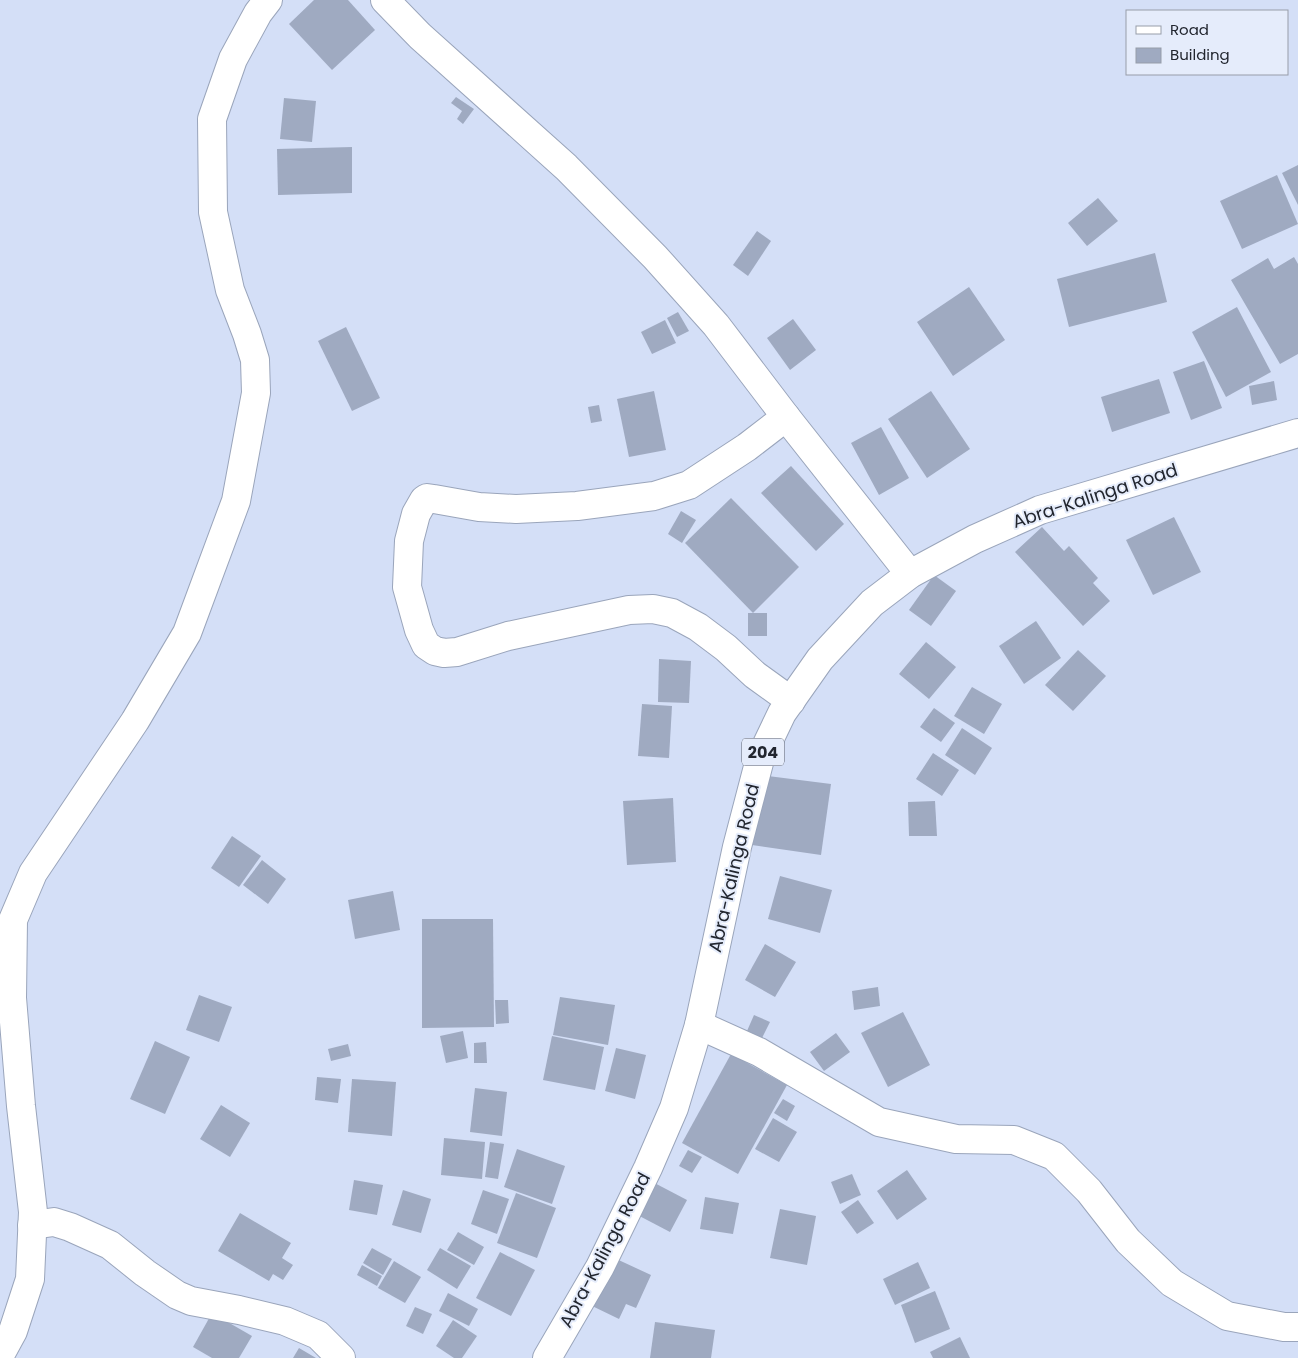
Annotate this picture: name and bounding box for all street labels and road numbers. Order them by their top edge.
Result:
street label: Abra-Kalinga Road [1009,457,1181,534]
road number: 204 [742,739,784,766]
street label: Abra-Kalinga Road [702,781,765,955]
street label: Abra-Kalinga Road [553,1168,656,1332]

